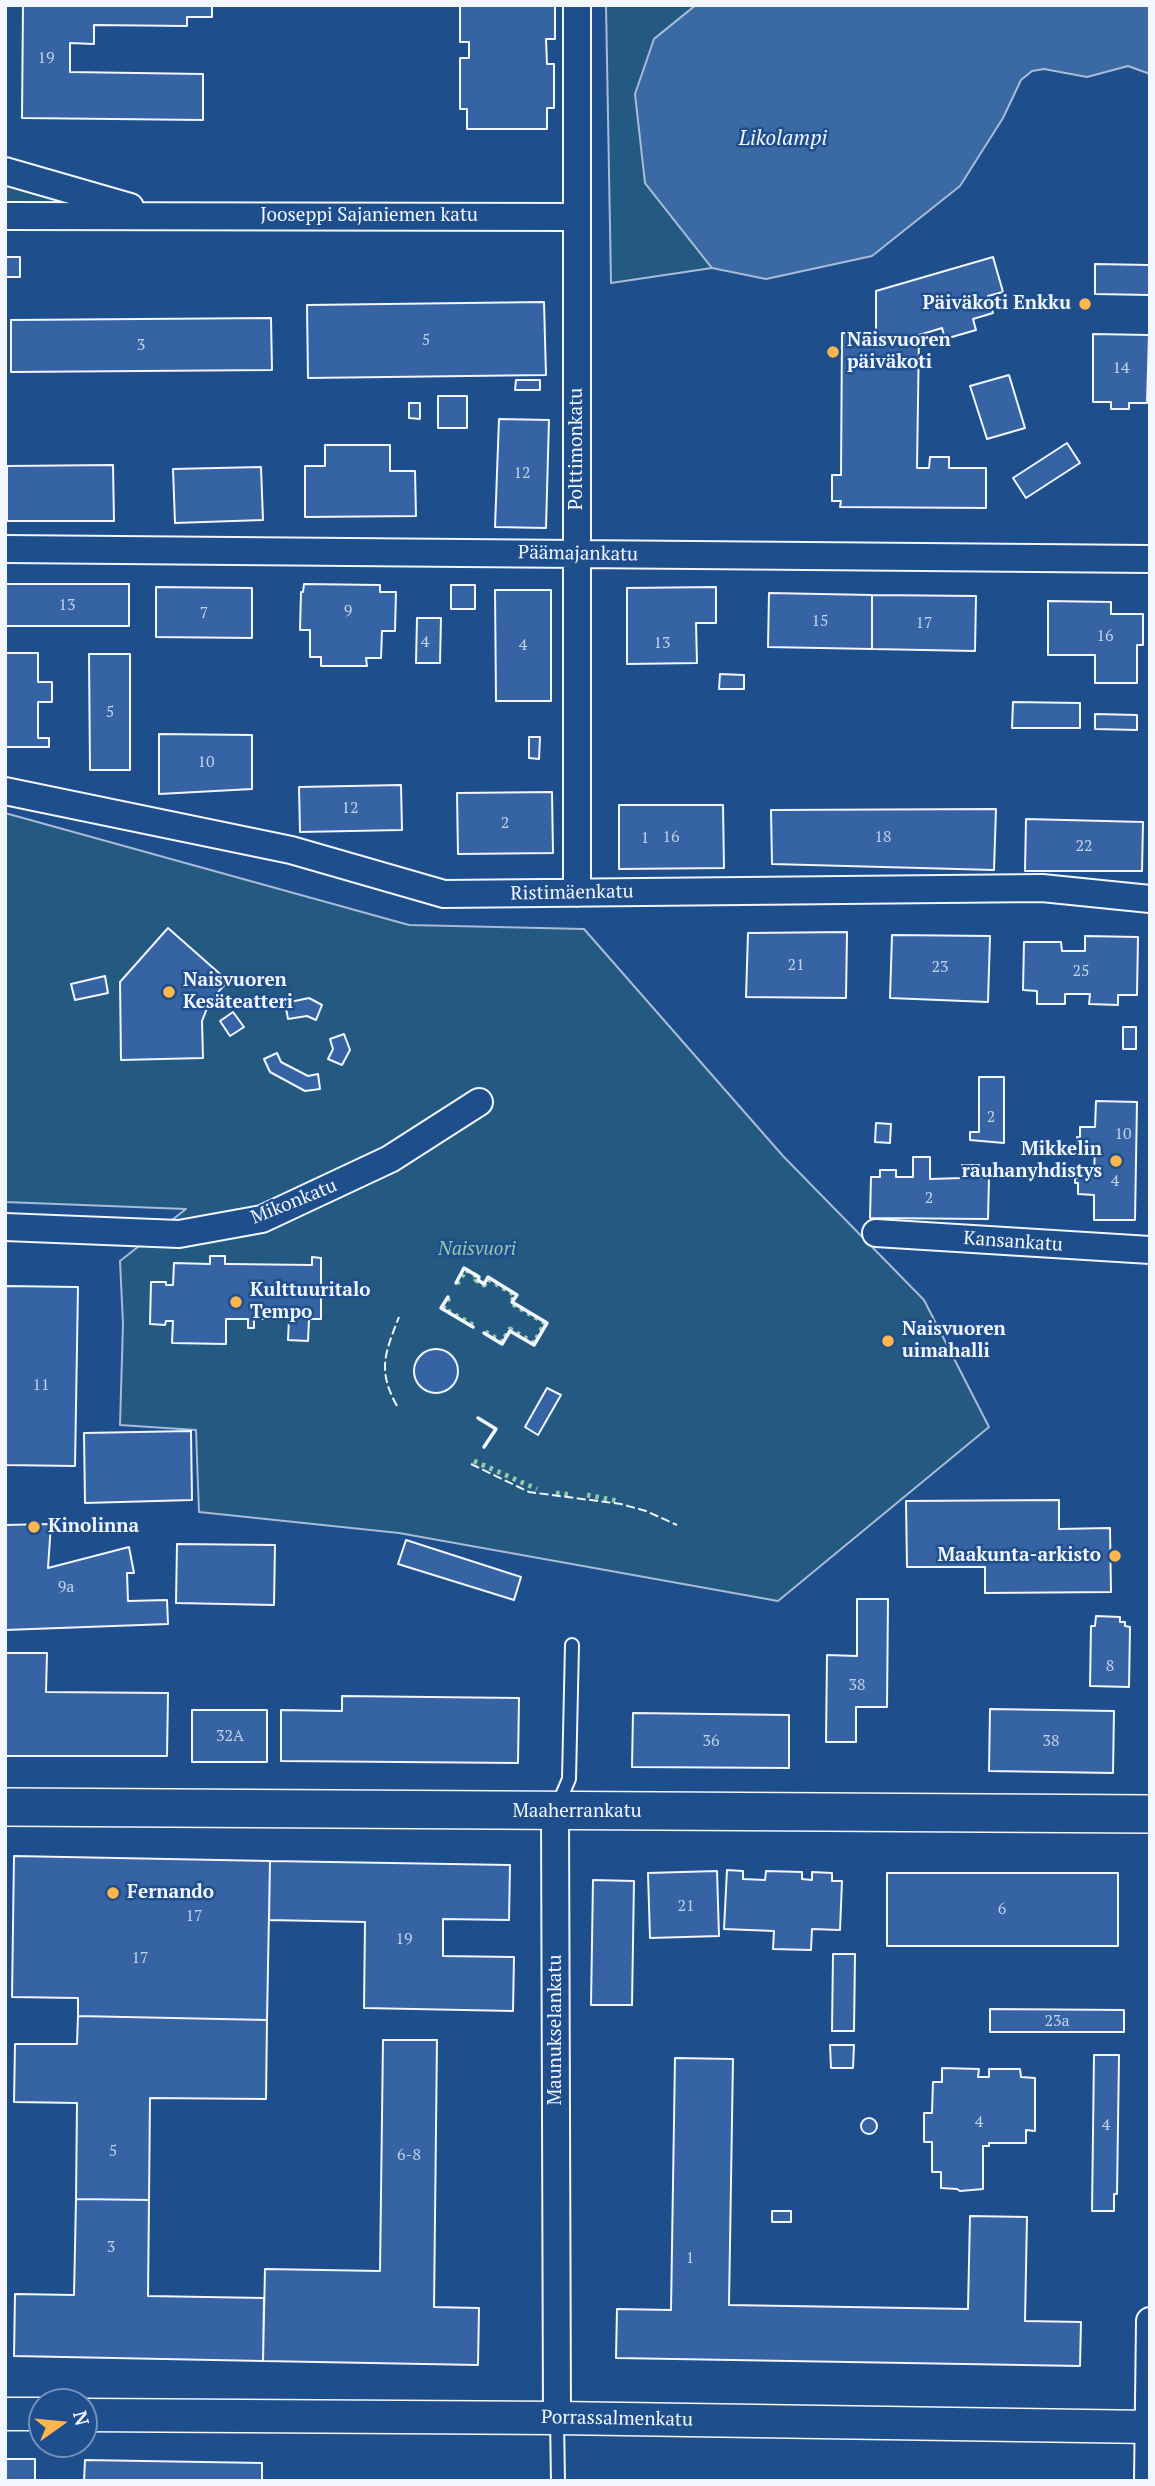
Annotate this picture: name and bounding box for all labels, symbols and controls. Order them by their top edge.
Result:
house number: 19 [37,48,55,68]
water label: Likolampi [739,126,827,152]
street label: Jooseppi Sajaniemen katu [260,205,478,227]
place label: Päiväkoti Enkku [922,293,1071,315]
marker: Päiväkoti Enkku [1077,296,1093,312]
house number: 5 [422,330,430,350]
place label: Naisvuoren päiväkoti [847,330,951,374]
house number: 3 [137,335,145,355]
marker: Naisvuoren päiväkoti [825,344,841,360]
house number: 14 [1112,358,1130,378]
street label: Polttimonkatu [566,388,588,510]
house number: 12 [513,463,531,483]
street label: Päämajankatu [518,542,638,566]
house number: 13 [58,595,76,615]
house number: 9 [344,601,352,621]
house number: 7 [200,603,208,623]
house number: 15 [811,611,829,631]
house number: 17 [915,613,933,633]
house number: 16 [1096,626,1114,646]
house number: 4 [421,632,429,652]
house number: 13 [653,633,671,653]
house number: 4 [519,635,527,655]
house number: 5 [106,702,114,722]
house number: 10 [197,752,215,772]
house number: 12 [341,798,359,818]
house number: 2 [501,813,509,833]
house number: 16 [662,827,680,847]
house number: 18 [874,827,892,847]
house number: 1 [641,828,649,848]
house number: 22 [1075,836,1093,856]
street label: Ristimäenkatu [510,881,634,905]
house number: 21 [787,955,805,975]
house number: 23 [931,957,949,977]
house number: 25 [1072,961,1090,981]
place label: Naisvuoren Kesäteatteri [183,970,293,1014]
marker: Naisvuoren Kesäteatteri [161,984,177,1000]
house number: 2 [987,1107,995,1127]
house number: 10 [1114,1124,1132,1144]
place label: Mikkelin rauhanyhdistys [962,1139,1102,1183]
marker: Mikkelin rauhanyhdistys [1108,1153,1124,1169]
house number: 4 [1111,1171,1119,1191]
street label: Mikonkatu [248,1174,340,1230]
house number: 2 [925,1188,933,1208]
street label: Kansankatu [963,1227,1063,1257]
park label: Naisvuori [438,1239,516,1261]
place label: Kulttuuritalo Tempo [250,1280,370,1324]
marker: Kulttuuritalo Tempo [228,1294,244,1310]
place label: Naisvuoren uimahalli [902,1319,1006,1363]
marker: Naisvuoren uimahalli [880,1333,896,1349]
house number: 11 [32,1375,50,1395]
place label: Kinolinna [48,1516,139,1538]
marker: Kinolinna [26,1519,42,1535]
place label: Maakunta-arkisto [937,1545,1101,1567]
marker: Maakunta-arkisto [1107,1548,1123,1564]
house number: 9a [58,1577,74,1597]
house number: 8 [1106,1656,1114,1676]
house number: 38 [848,1675,866,1695]
house number: 32A [216,1726,244,1746]
house number: 36 [702,1731,720,1751]
house number: 38 [1042,1731,1060,1751]
street label: Maaherrankatu [512,1801,642,1823]
place label: Fernando [127,1882,214,1904]
marker: Fernando [105,1885,121,1901]
house number: 21 [677,1896,695,1916]
house number: 6 [998,1899,1006,1919]
house number: 17 [185,1906,203,1926]
house number: 19 [395,1929,413,1949]
house number: 17 [131,1948,149,1968]
street label: Maunukselankatu [545,1955,567,2105]
house number: 23a [1044,2011,1070,2031]
house number: 4 [975,2112,983,2132]
house number: 4 [1102,2115,1110,2135]
house number: 5 [109,2141,117,2161]
house number: 6-8 [397,2145,421,2165]
house number: 3 [107,2237,115,2257]
house number: 1 [686,2248,694,2268]
north arrow [28,2388,98,2458]
street label: Porrassalmenkatu [541,2406,693,2432]
text: N [68,2408,96,2428]

